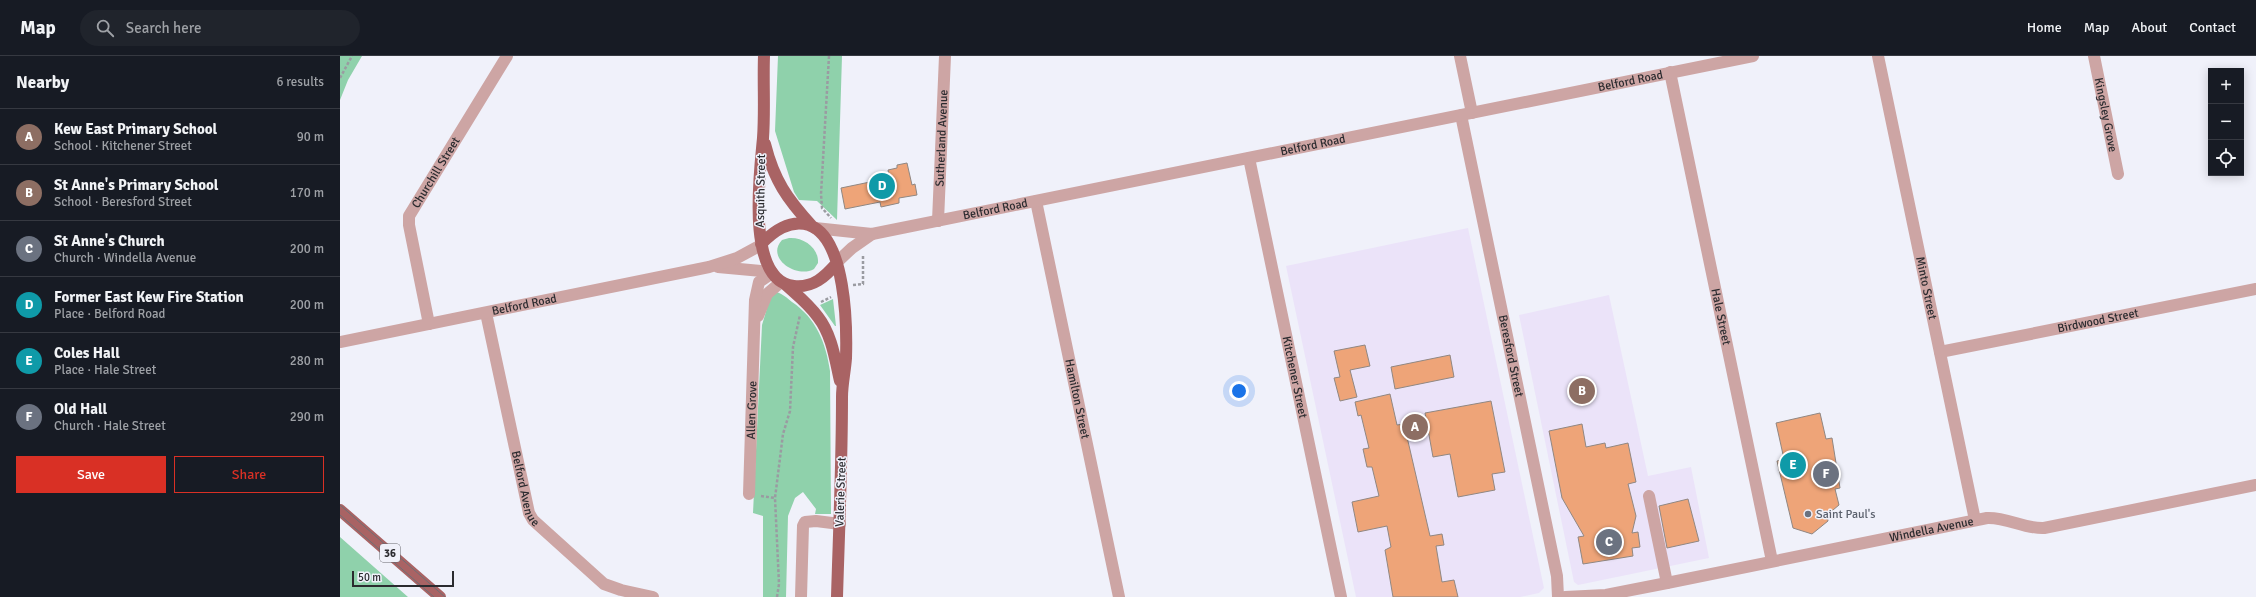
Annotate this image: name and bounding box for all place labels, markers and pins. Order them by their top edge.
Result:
pin: D [869,171,895,201]
pin: B [1569,376,1595,406]
pin: A [1402,412,1428,442]
pin: E [1780,450,1806,480]
pin: F [1813,459,1839,489]
place label: Saint Paul's [1816,507,1875,522]
marker: Saint Paul's [1803,509,1813,519]
pin: C [1596,527,1622,557]

